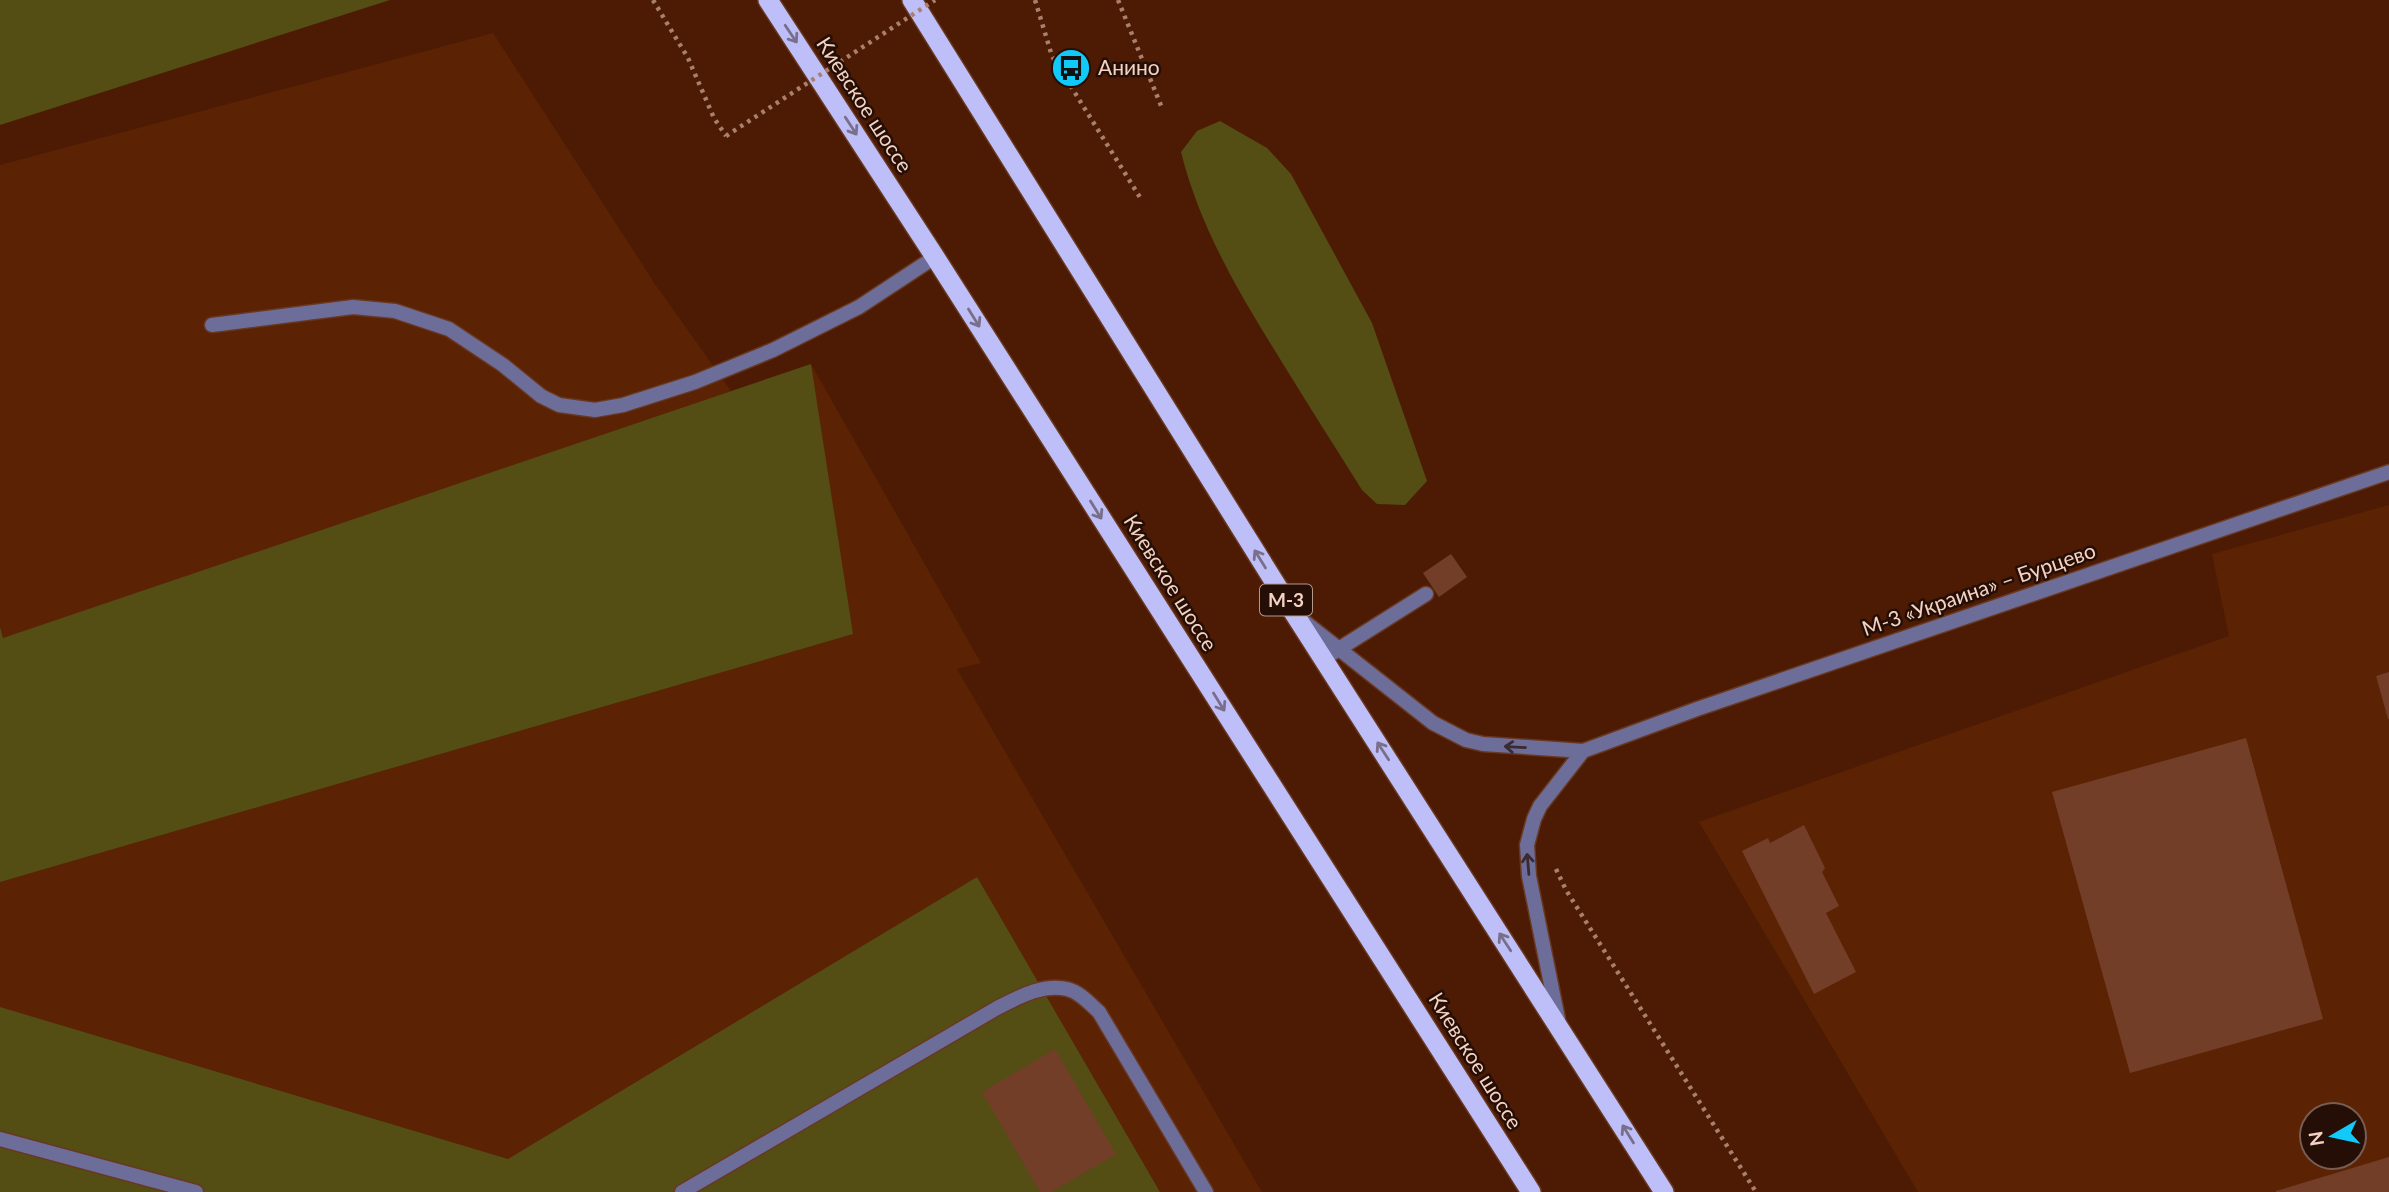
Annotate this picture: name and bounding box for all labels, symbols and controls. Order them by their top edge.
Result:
one-way arrow [784,24,798,44]
street label: Киевское шоссе [812,32,918,177]
bus stop icon: Анино [1050,47,1092,89]
place label: Анино [1098,54,1160,79]
one-way arrow [845,116,859,136]
one-way arrow [968,307,982,327]
one-way arrow [1090,499,1104,519]
street label: Киевское шоссе [1119,509,1223,655]
street label: М-3 «Украина» – Бурцево [1858,537,2099,640]
one-way arrow [1253,550,1267,570]
road number: М-3 [1260,584,1312,615]
one-way arrow [1212,691,1226,711]
one-way arrow [1504,740,1527,753]
one-way arrow [1375,742,1390,761]
one-way arrow [1521,853,1534,876]
one-way arrow [1498,933,1512,953]
street label: Киевское шоссе [1424,987,1528,1133]
north arrow [2298,1101,2368,1171]
one-way arrow [1620,1125,1634,1145]
text: N [2303,1130,2328,1148]

